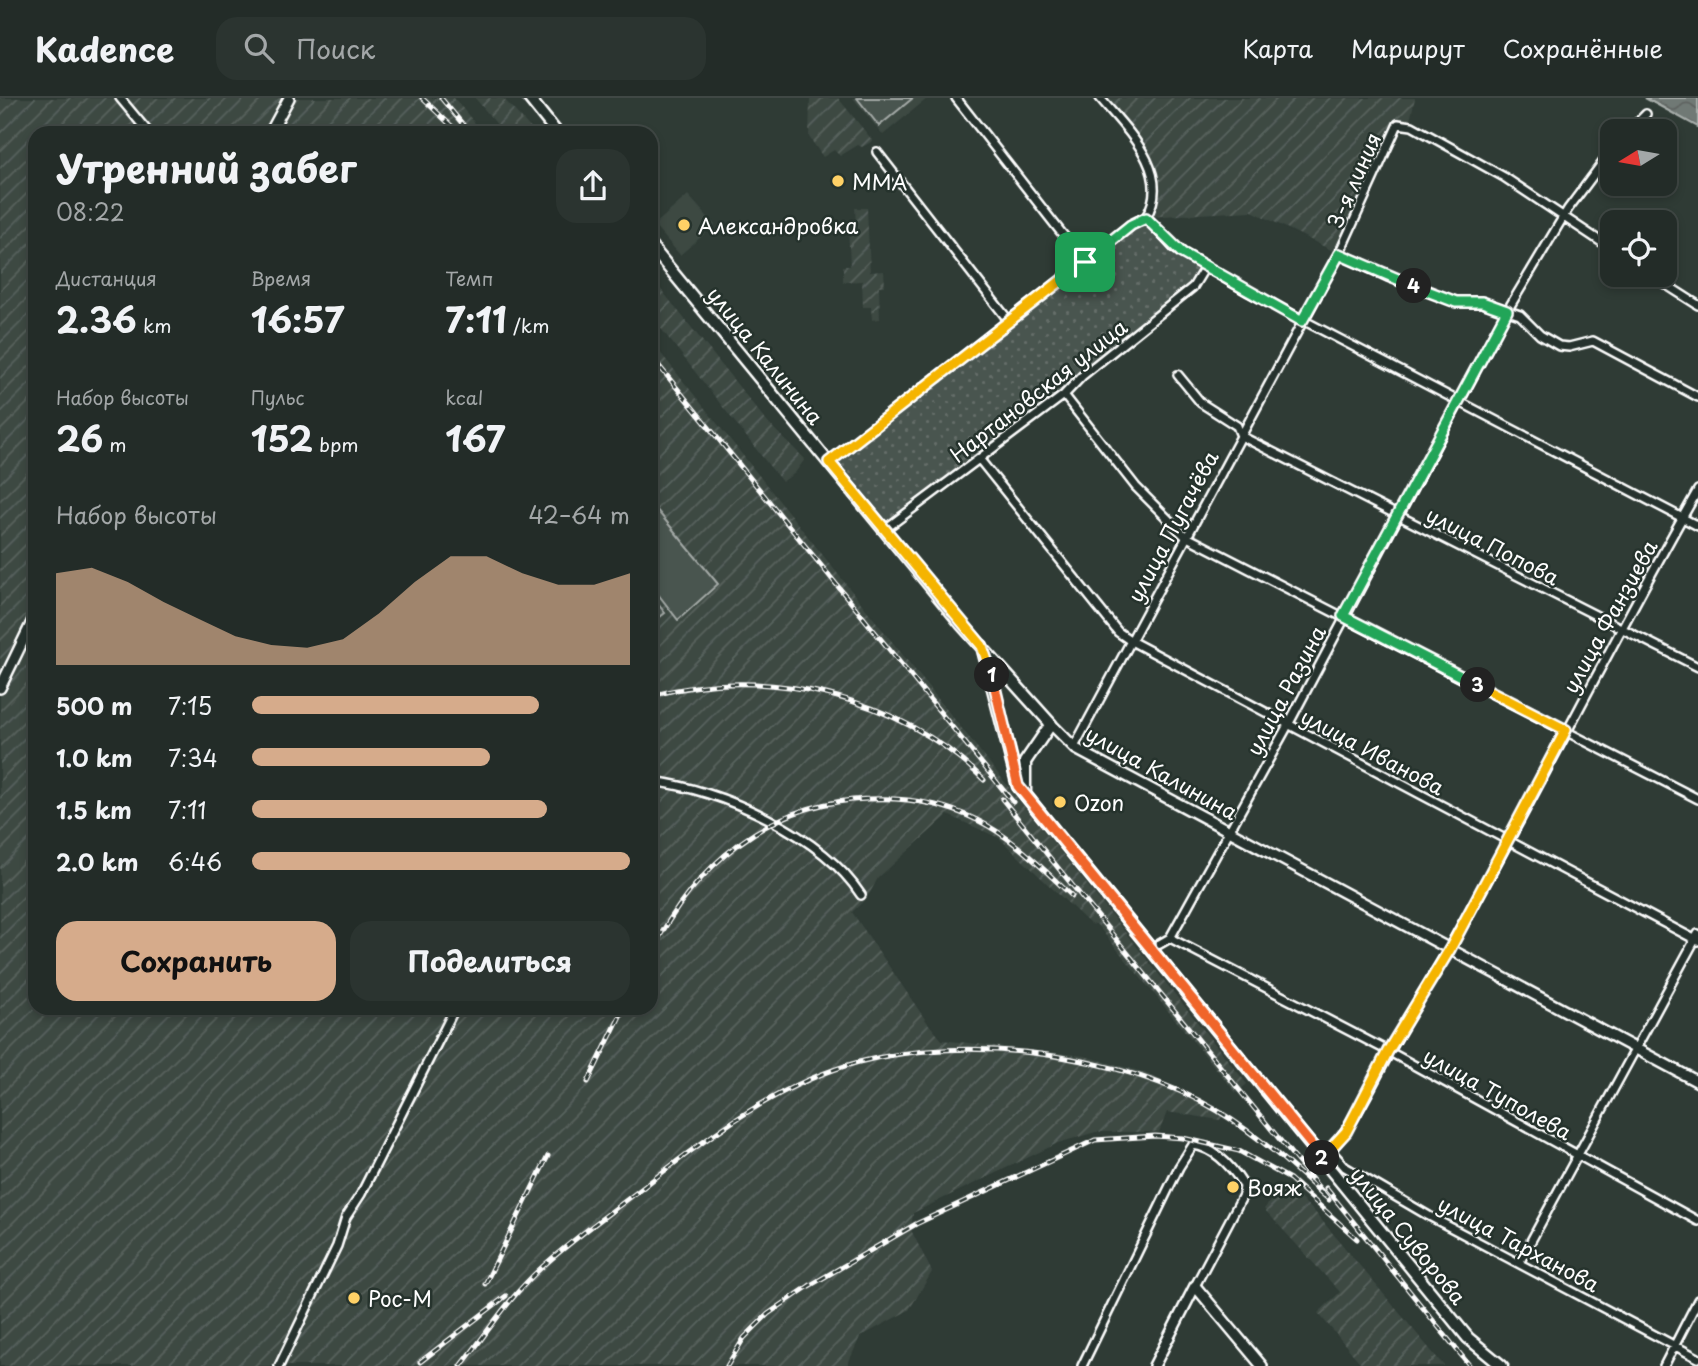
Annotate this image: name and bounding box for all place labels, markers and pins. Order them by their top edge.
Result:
place label: MMA [852,165,908,197]
marker: MMA [830,173,846,189]
place label: Александровка [698,209,858,241]
marker: Александровка [676,217,692,233]
pin [1055,232,1115,292]
pin: 4 [1396,268,1432,304]
pin: 1 [974,658,1010,692]
pin: 3 [1460,668,1496,702]
place label: Ozon [1074,786,1124,818]
marker: Ozon [1052,794,1068,810]
pin: 2 [1304,1140,1340,1176]
place label: Вояж [1247,1171,1302,1203]
marker: Вояж [1225,1179,1241,1195]
place label: Рос-М [368,1282,432,1314]
marker: Рос-М [346,1290,362,1306]

